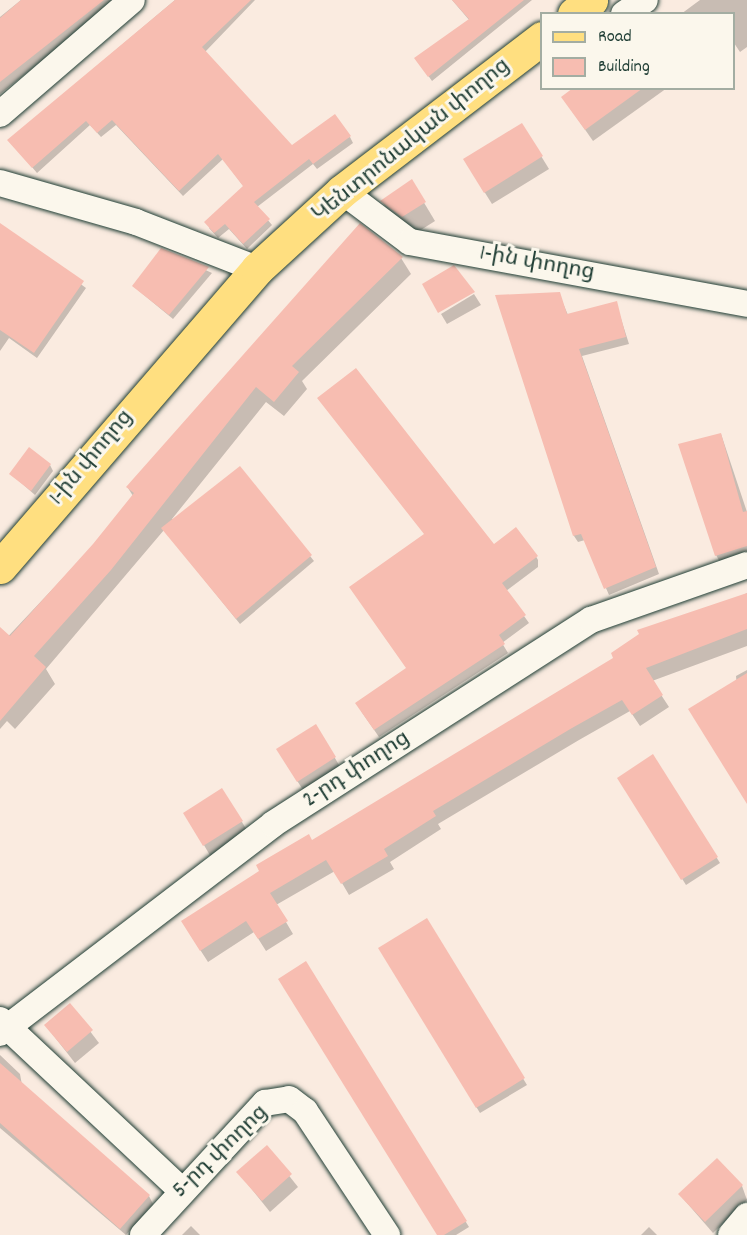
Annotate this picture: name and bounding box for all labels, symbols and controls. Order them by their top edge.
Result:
legend [540,12,735,90]
text: Road [598,25,632,50]
street label: Կենտրոնական փողոց [308,53,516,229]
text: Building [598,55,650,80]
street label: 1-ին փողոց [477,241,597,287]
street label: 1-ին փողոց [45,405,139,511]
street label: 2-րդ փողոց [299,726,415,814]
street label: 5-րդ փողոց [168,1100,274,1204]

